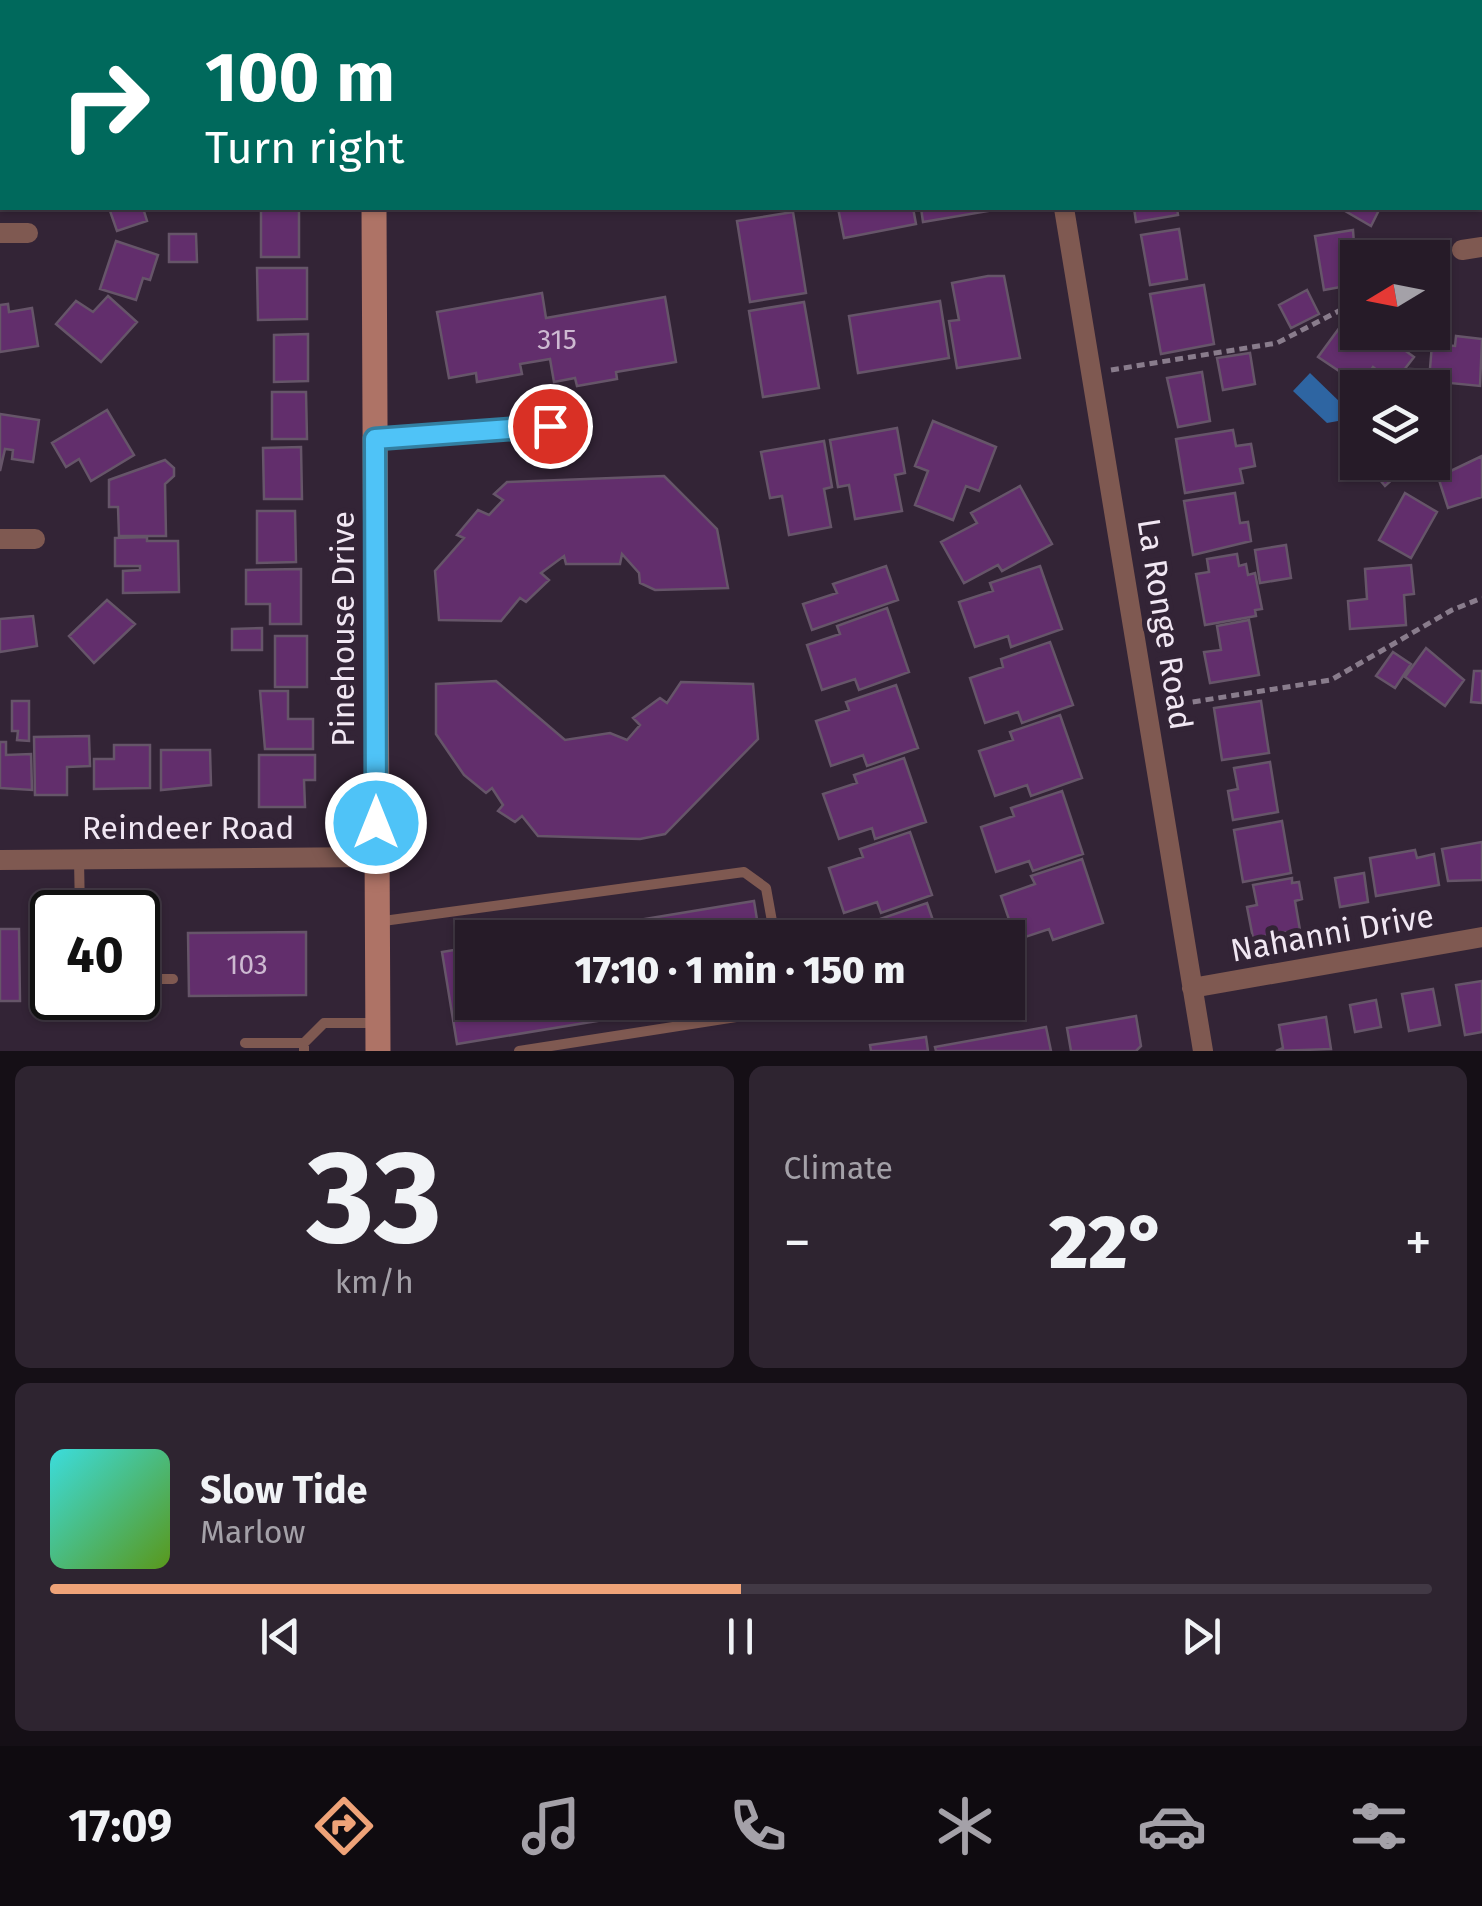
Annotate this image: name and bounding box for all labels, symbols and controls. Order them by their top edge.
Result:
text: 100 m [205,36,395,120]
icon: right [40,40,170,170]
text: Turn right [205,121,404,175]
north arrow [1340,240,1450,350]
map controls [1340,240,1450,480]
house number: 315 [537,323,577,356]
button: layers [1340,370,1450,480]
pin [508,384,593,469]
icon: arrive [523,399,578,454]
street label: Pinehouse Drive [324,511,362,747]
street label: La Ronge Road [1130,516,1200,732]
position arrow [324,771,428,875]
street label: Reindeer Road [82,809,294,847]
speed limit sign: 40 [30,890,160,1020]
street label: Nahanni Drive [1228,896,1436,970]
text: 17:10 · 1 min · 150 m [575,947,905,993]
house number: 103 [226,948,268,981]
text: 33 [307,1120,442,1276]
text: Climate [784,1149,893,1187]
text: 22° [1049,1198,1167,1288]
text: − [784,1210,811,1276]
text: + [1405,1210,1432,1276]
text: km/h [335,1263,414,1301]
text: Slow Tide [200,1467,368,1513]
text: Marlow [200,1513,306,1551]
icon: previous [253,1609,308,1664]
icon: pause [713,1609,768,1664]
icon: next [1174,1609,1229,1664]
icon: directions [309,1791,379,1861]
icon: music [516,1791,586,1861]
icon: phone [723,1791,793,1861]
icon: climate [930,1791,1000,1861]
icon: car [1137,1791,1207,1861]
icon: filters [1344,1791,1414,1861]
text: 17:09 [68,1799,172,1853]

